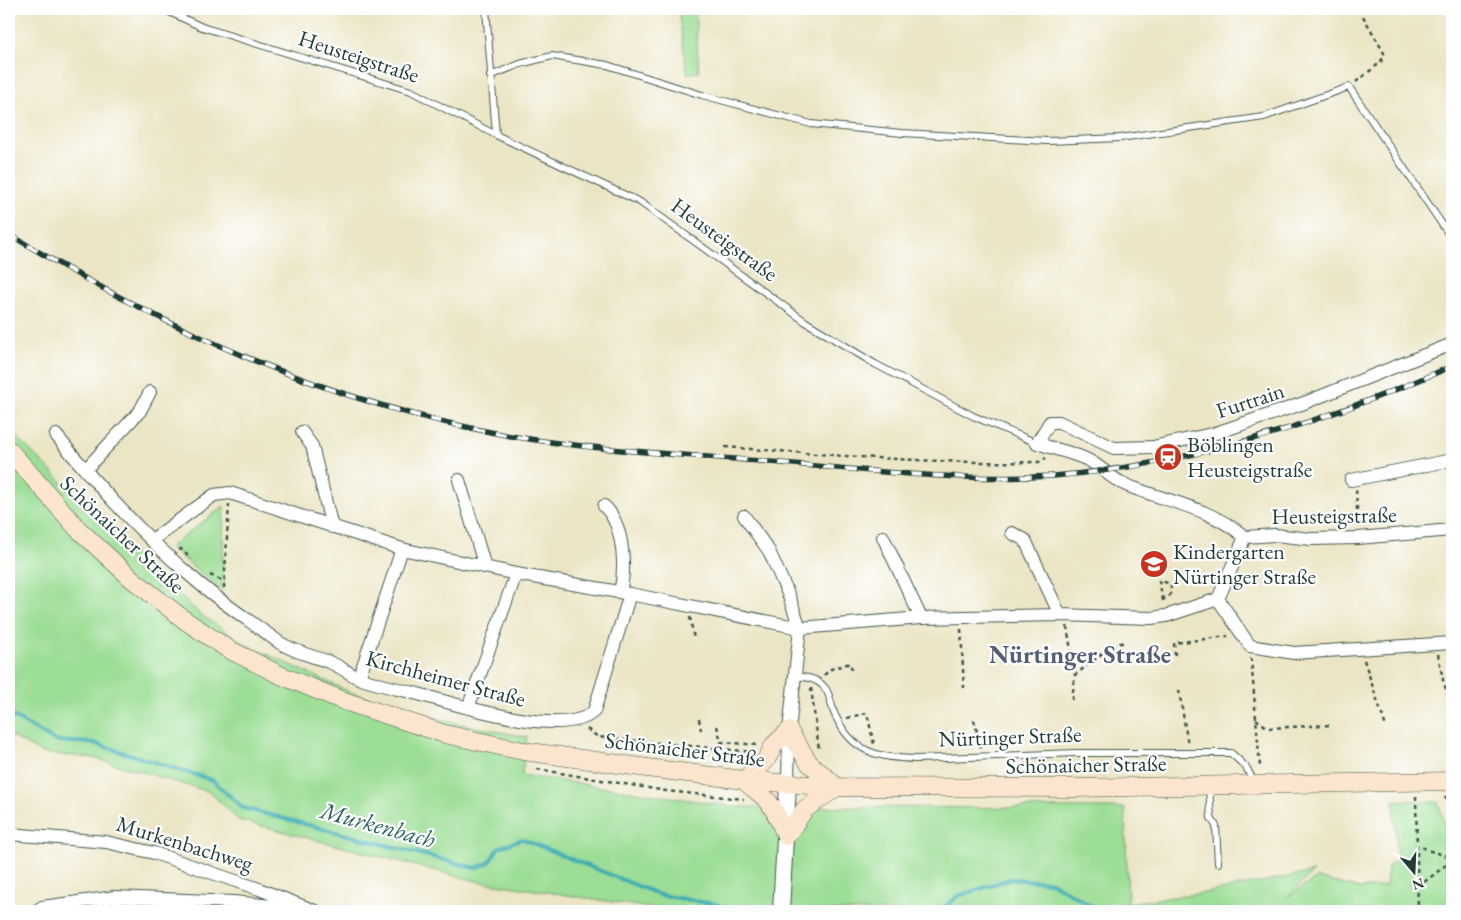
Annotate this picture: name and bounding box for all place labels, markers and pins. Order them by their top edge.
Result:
place label: Böblingen Heusteigstraße [1187,430,1313,484]
station icon: Böblingen Heusteigstraße [1153,442,1183,472]
place label: Kindergarten Nürtinger Straße [1173,537,1317,591]
school or university icon: Kindergarten Nürtinger Straße [1139,549,1169,579]

